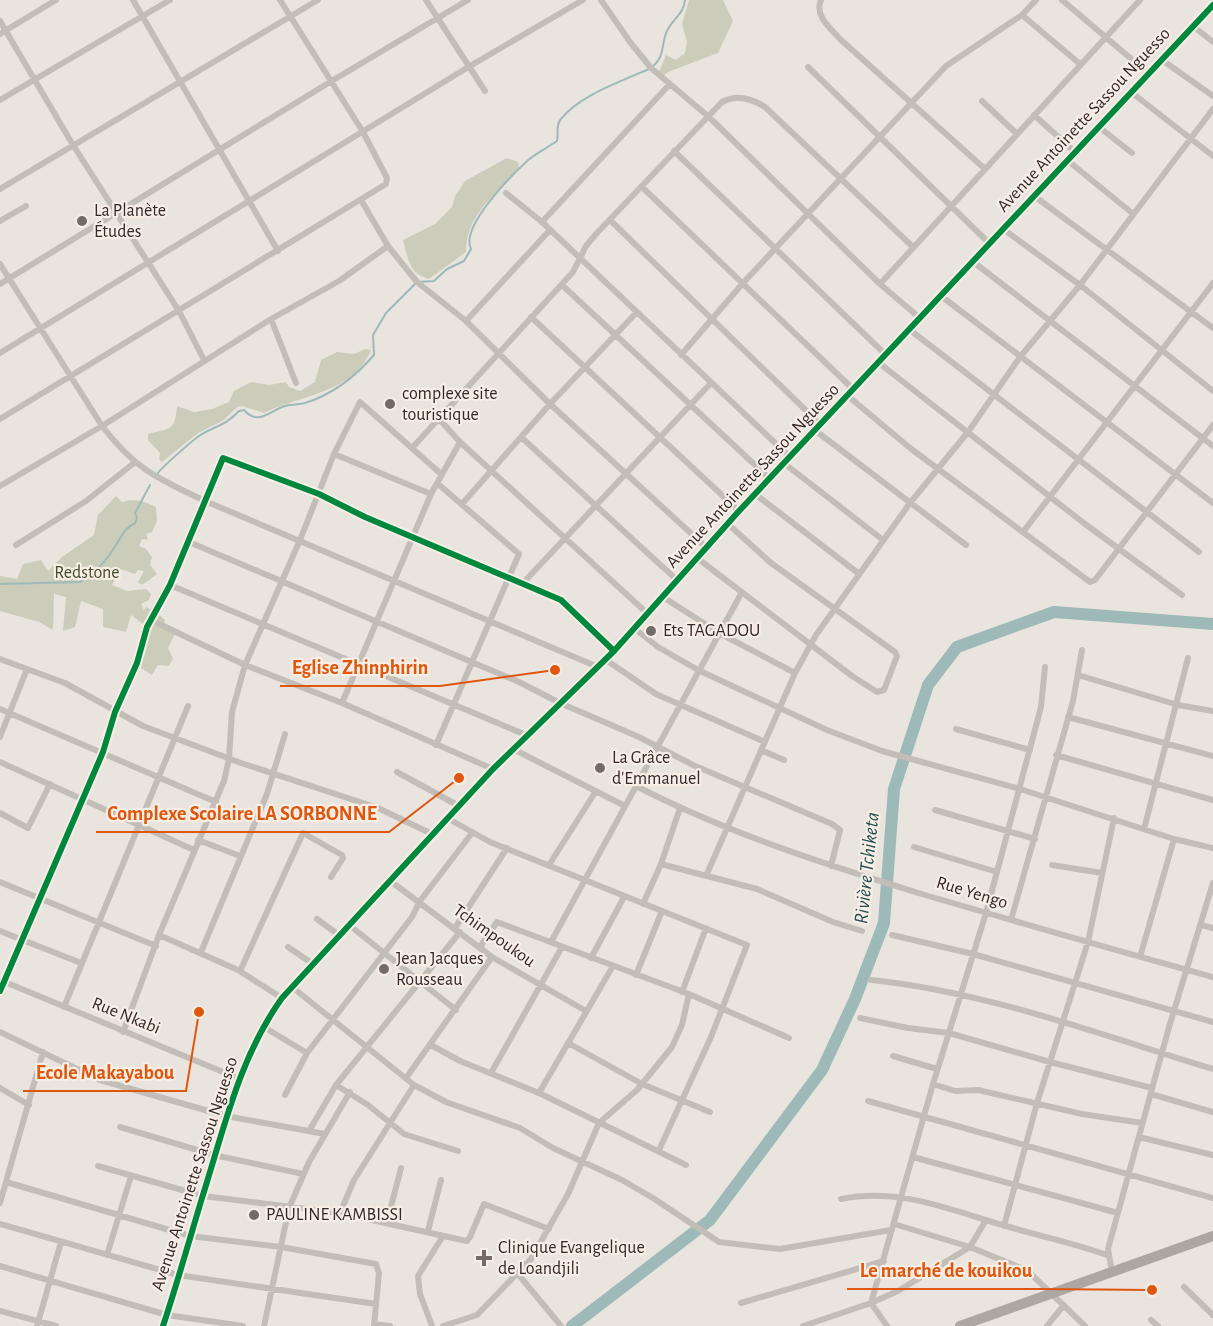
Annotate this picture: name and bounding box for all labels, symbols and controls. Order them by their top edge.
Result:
street label: Avenue Antoinette Sassou Nguesso [994,24,1174,216]
place label: La Planète Études [94,202,166,241]
marker: La Planète Études [75,214,89,228]
street label: Avenue Antoinette Sassou Nguesso [663,380,843,572]
place label: complexe site touristique [402,385,498,424]
marker: complexe site touristique [383,397,397,411]
park label: Redstone [54,564,120,582]
place label: Ets TAGADOU [663,622,760,640]
marker: Ets TAGADOU [644,624,658,638]
callout: Eglise Zhinphirin [280,648,440,686]
text: Eglise Zhinphirin [292,658,428,678]
place label: La Grâce d'Emmanuel [612,749,701,788]
marker: La Grâce d'Emmanuel [593,761,607,775]
callout: Complexe Scolaire LA SORBONNE [96,794,389,832]
text: Complexe Scolaire LA SORBONNE [107,804,377,824]
water label: Rivière Tchiketa [851,811,883,925]
street label: Rue Yengo [934,874,1010,912]
street label: Tchimpoukou [450,901,538,971]
place label: Jean Jacques Rousseau [396,950,484,989]
marker: Jean Jacques Rousseau [377,962,391,976]
street label: Rue Nkabi [89,994,163,1038]
callout: Ecole Makayabou [23,1053,186,1091]
street label: Avenue Antoinette Sassou Nguesso [149,1055,241,1293]
text: Ecole Makayabou [36,1063,175,1083]
place label: PAULINE KAMBISSI [266,1206,403,1224]
marker: PAULINE KAMBISSI [247,1208,261,1222]
place label: Clinique Evangelique de Loandjili [498,1239,645,1278]
marker: Clinique Evangelique de Loandjili [475,1249,493,1267]
callout: Le marché de kouikou [847,1251,1044,1289]
text: Le marché de kouikou [860,1261,1033,1281]

